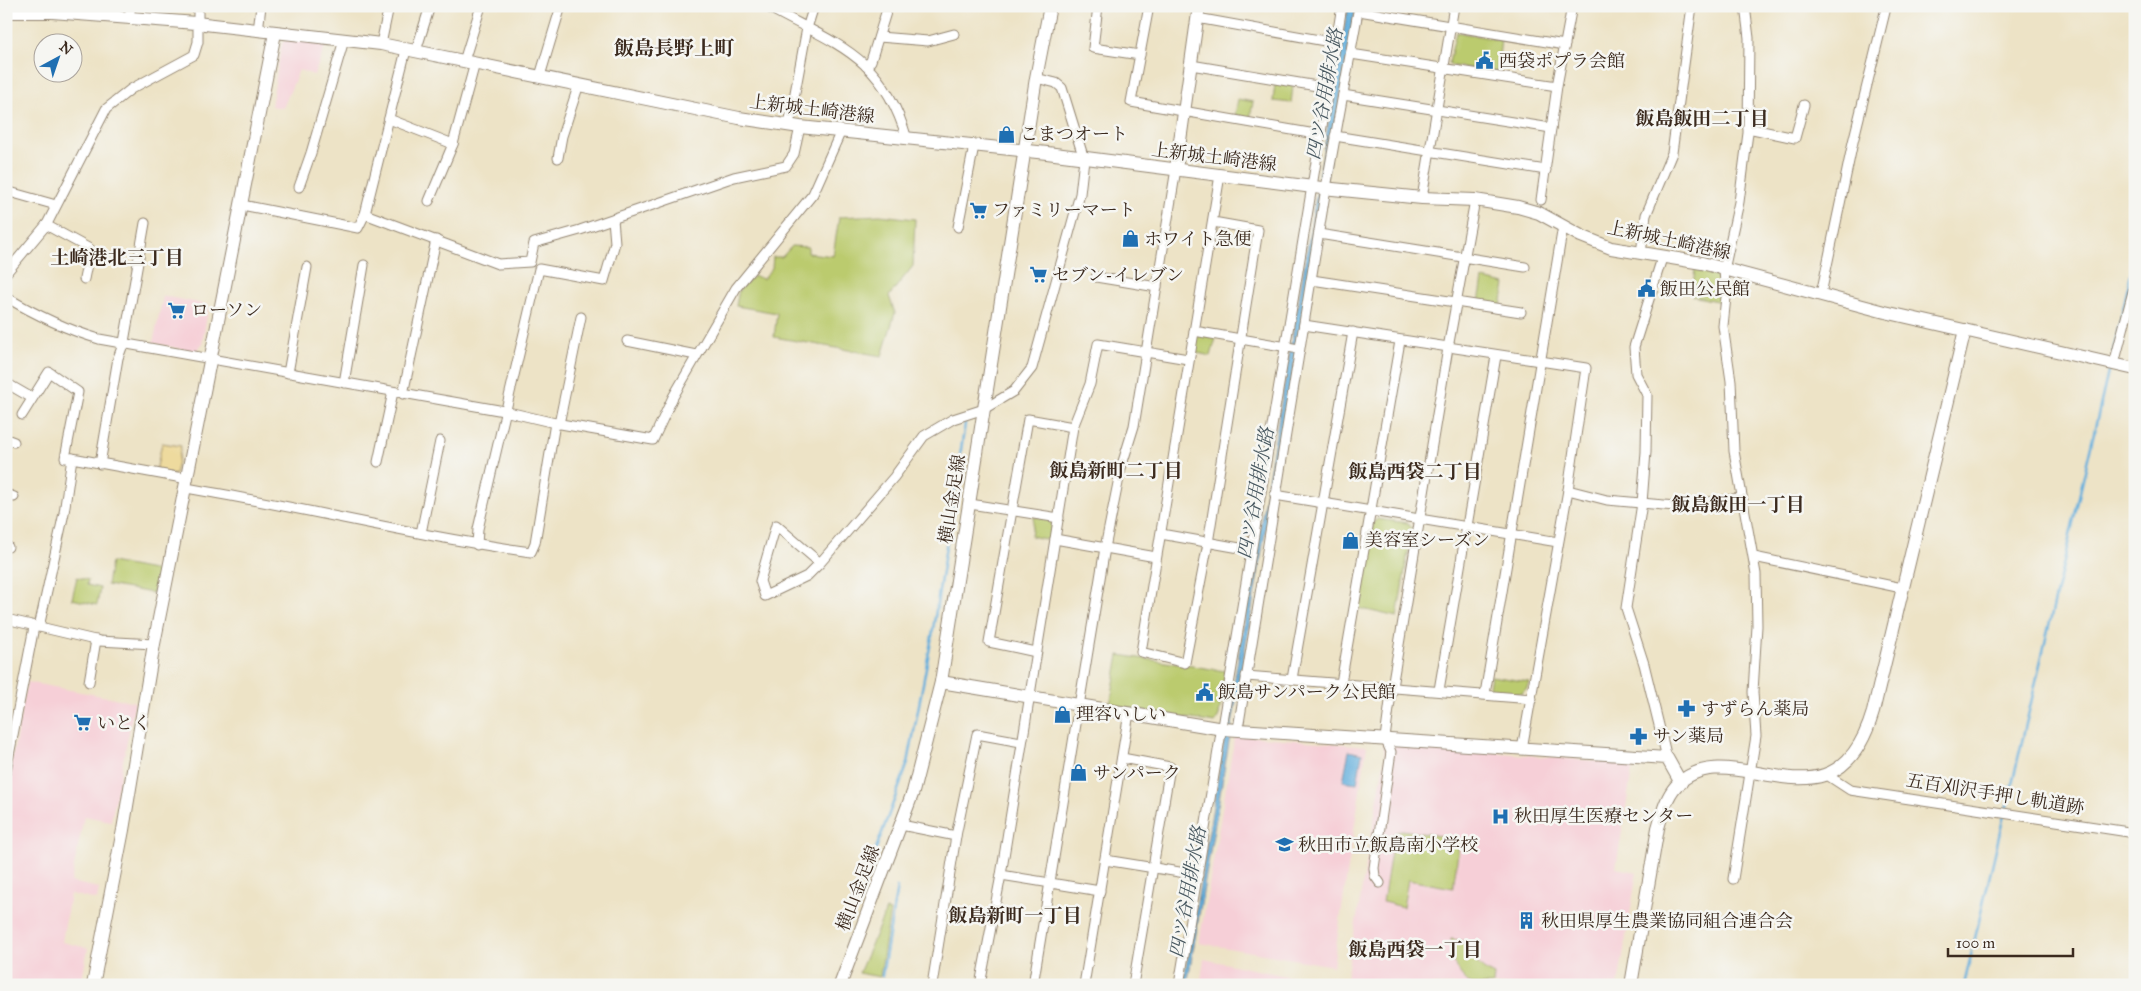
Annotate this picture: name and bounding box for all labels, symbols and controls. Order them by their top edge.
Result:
water label: 四ツ谷用排水路 [1302,25,1348,162]
north arrow [32,32,82,82]
district label: 飯島長野上町 [614,36,735,60]
text: N [56,38,76,59]
place label: 西袋ポプラ会館 [1499,50,1625,72]
public building icon: 西袋ポプラ会館 [1475,51,1495,71]
street label: 上新城土崎港線 [748,90,876,128]
district label: 飯島飯田二丁目 [1635,107,1769,130]
place label: こまつオート [1020,123,1128,145]
shop icon: こまつオート [996,124,1016,144]
street label: 上新城土崎港線 [1150,138,1278,176]
place label: ファミリーマート [992,199,1136,221]
supermarket icon: ファミリーマート [968,200,988,220]
street label: 上新城土崎港線 [1605,216,1733,264]
place label: ホワイト急便 [1144,228,1251,250]
shop icon: ホワイト急便 [1120,229,1140,249]
district label: 土崎港北三丁目 [50,246,184,269]
place label: セブン-イレブン [1052,264,1184,286]
supermarket icon: セブン-イレブン [1028,265,1048,285]
place label: 飯田公民館 [1660,278,1750,300]
public building icon: 飯田公民館 [1636,279,1656,299]
place label: ローソン [191,299,262,321]
supermarket icon: ローソン [167,300,187,320]
water label: 四ツ谷用排水路 [1233,424,1279,561]
street label: 横山金足線 [934,453,970,545]
district label: 飯島新町二丁目 [1049,459,1183,482]
district label: 飯島西袋二丁目 [1348,460,1482,483]
district label: 飯島飯田一丁目 [1671,493,1805,516]
place label: 美容室シーズン [1365,529,1490,551]
shop icon: 美容室シーズン [1341,530,1361,550]
place label: 飯島サンパーク公民館 [1218,681,1396,703]
public building icon: 飯島サンパーク公民館 [1194,682,1214,702]
place label: すずらん薬局 [1701,698,1809,720]
pharmacy icon: すずらん薬局 [1677,699,1697,719]
place label: 理容いしい [1076,703,1166,725]
shop icon: 理容いしい [1052,704,1072,724]
place label: いとく [97,712,151,734]
supermarket icon: いとく [73,713,93,733]
place label: サン薬局 [1653,725,1724,747]
pharmacy icon: サン薬局 [1629,726,1649,746]
place label: サンパーク [1093,762,1181,784]
shop icon: サンパーク [1069,763,1089,783]
street label: 五百刈沢手押し軌道跡 [1904,769,2086,819]
place label: 秋田厚生医療センター [1514,805,1693,827]
hospital icon: 秋田厚生医療センター [1490,806,1510,826]
water label: 四ツ谷用排水路 [1165,823,1211,960]
place label: 秋田市立飯島南小学校 [1298,834,1478,856]
school or university icon: 秋田市立飯島南小学校 [1274,835,1294,855]
street label: 横山金足線 [832,842,884,934]
district label: 飯島新町一丁目 [948,904,1082,927]
place label: 秋田県厚生農業協同組合連合会 [1541,910,1793,932]
building icon: 秋田県厚生農業協同組合連合会 [1517,911,1537,931]
scale bar [1948,926,2074,958]
text: 100 m [1956,934,1996,952]
district label: 飯島西袋一丁目 [1348,938,1482,961]

